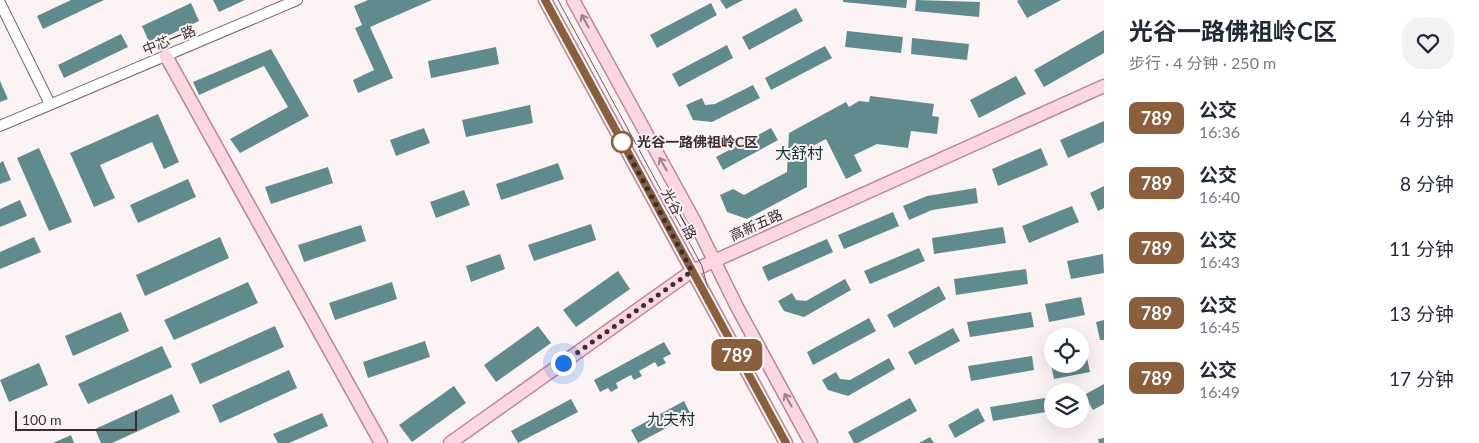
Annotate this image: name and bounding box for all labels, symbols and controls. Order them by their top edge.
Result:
one-way arrow [579,15,589,29]
text: 光谷一路佛祖岭C区 [1129,16,1337,45]
button: heart [1402,17,1454,69]
street label: 中芯一路 [140,21,198,58]
text: 步行 · 4 分钟 · 250 m [1129,53,1276,72]
text: 公交 [1199,98,1237,121]
text: 789 [1141,107,1172,129]
text: 4 分钟 [1400,107,1454,130]
text: 16:36 [1199,122,1240,141]
marker: 光谷一路佛祖岭C区 [611,131,633,153]
place label: 光谷一路佛祖岭C区 [637,133,758,150]
district label: 大舒村 [775,143,823,162]
one-way arrow [658,156,668,171]
text: 公交 [1199,163,1237,186]
text: 789 [1141,172,1172,194]
text: 8 分钟 [1400,172,1454,195]
street label: 光谷一路 [658,185,700,242]
text: 16:40 [1199,187,1240,206]
street label: 高新五路 [727,205,785,244]
text: 公交 [1199,228,1237,251]
text: 789 [1141,237,1172,259]
text: 11 分钟 [1389,237,1454,260]
text: 16:43 [1199,252,1240,271]
text: 公交 [1199,293,1237,316]
text: 789 [1141,302,1172,324]
text: 13 分钟 [1389,302,1454,325]
text: 16:45 [1199,317,1240,336]
map controls [1044,328,1089,428]
button: locate [1044,328,1089,373]
line badge: 789 [708,339,766,371]
text: 789 [721,344,753,366]
your location [551,351,576,376]
text: 公交 [1199,358,1237,381]
text: 789 [1141,367,1172,389]
text: 17 分钟 [1389,367,1454,390]
text: 16:49 [1199,382,1240,401]
button: layers [1044,383,1089,428]
one-way arrow [783,393,793,408]
scale bar [15,408,138,431]
district label: 九夫村 [647,409,695,428]
text: 100 m [22,411,61,428]

